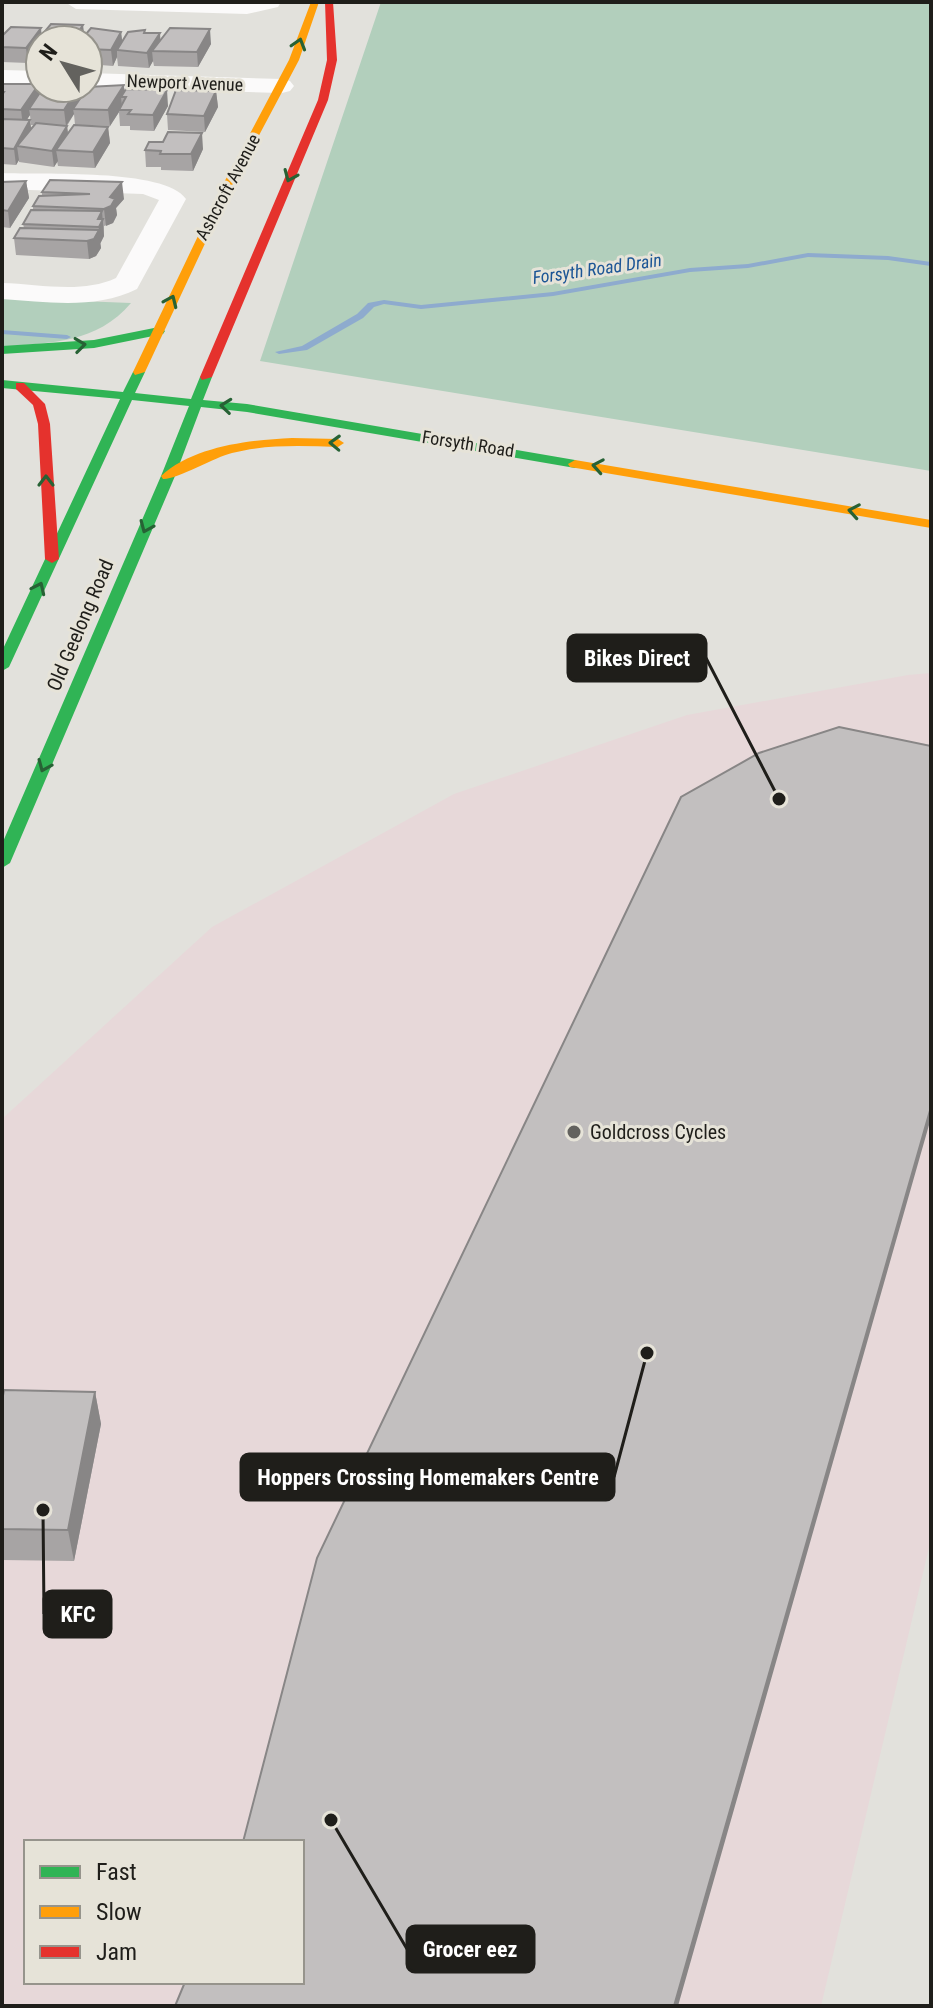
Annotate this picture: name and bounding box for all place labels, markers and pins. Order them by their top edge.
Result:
callout: Bikes Direct [568,635,706,681]
place label: Goldcross Cycles [590,1120,726,1144]
marker: Goldcross Cycles [565,1123,583,1141]
callout: Hoppers Crossing Homemakers Centre [241,1454,614,1500]
callout: KFC [44,1591,111,1637]
callout: Grocer eez [407,1926,534,1972]

